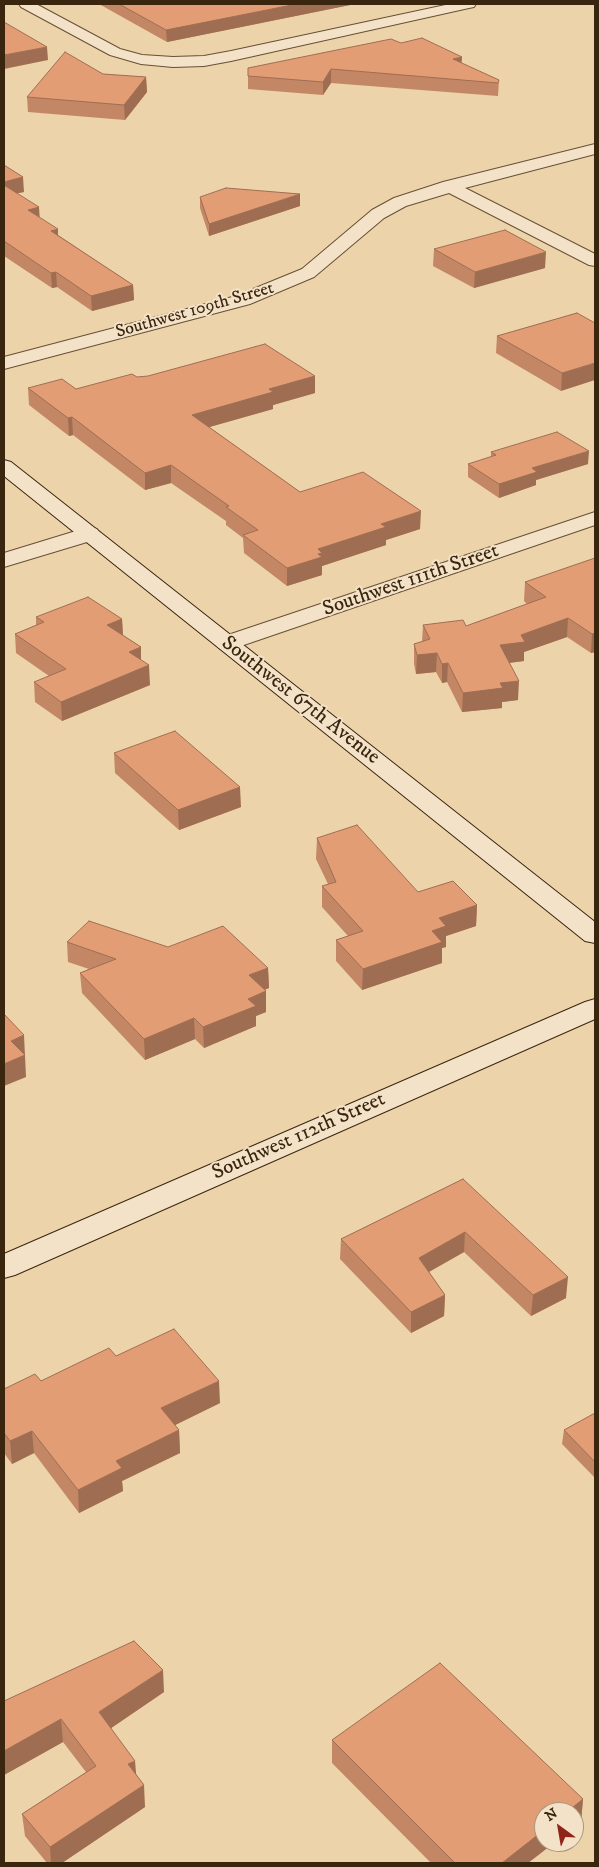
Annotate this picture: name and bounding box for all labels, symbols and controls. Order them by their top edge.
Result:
street label: Southwest 109th Street [113,278,277,344]
street label: Southwest 111th Street [320,539,502,623]
street label: Southwest 67th Avenue [216,631,384,771]
street label: Southwest 112th Street [208,1087,390,1187]
north arrow [534,1802,584,1852]
text: N [542,1804,561,1826]

